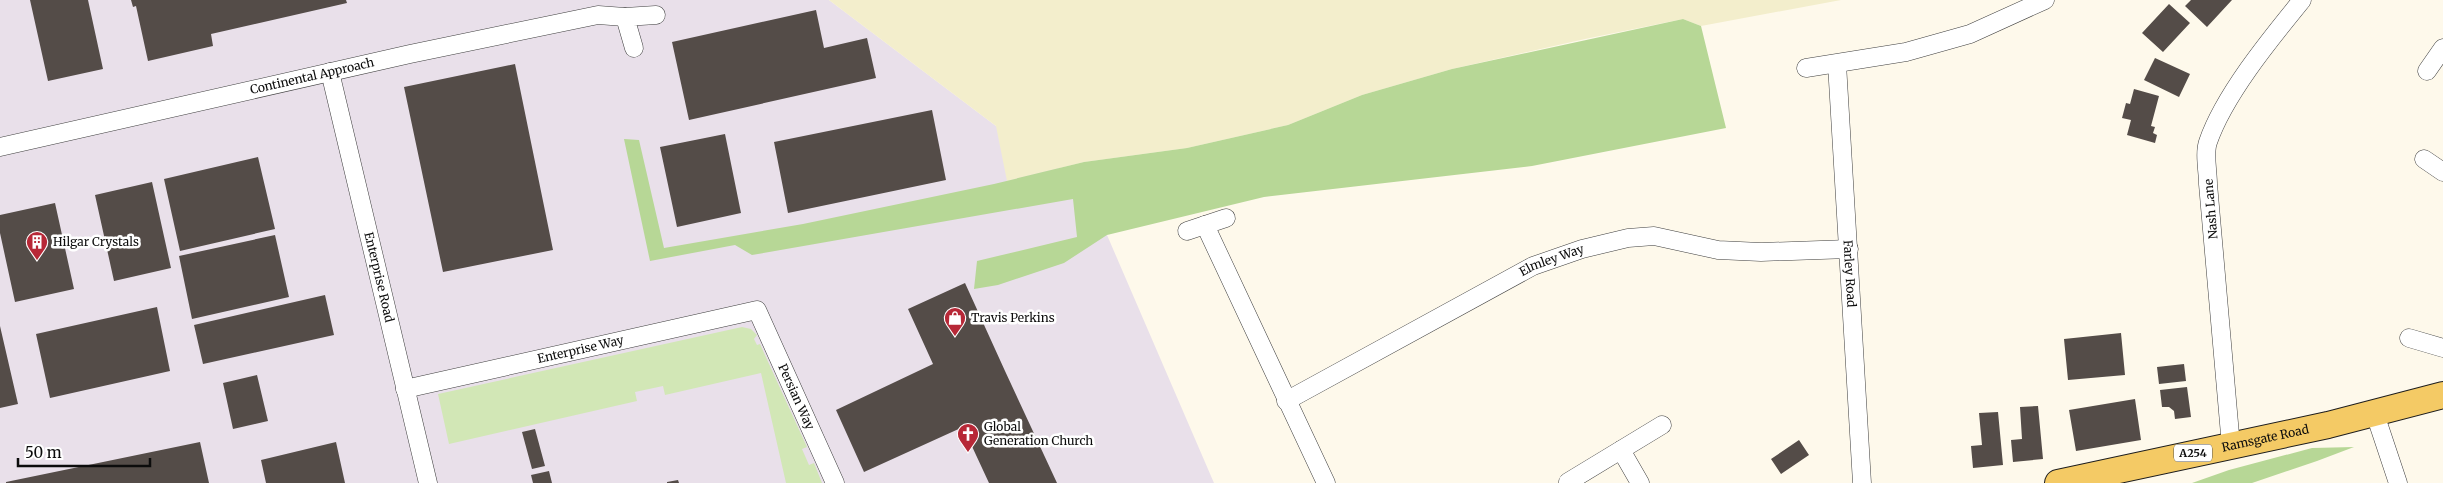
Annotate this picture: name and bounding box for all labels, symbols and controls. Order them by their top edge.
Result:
street label: Continental Approach [249,54,375,97]
street label: Nash Lane [2200,178,2221,240]
building icon: Hilgar Crystals [25,230,49,261]
street label: Enterprise Road [361,230,397,324]
place label: Hilgar Crystals [53,234,139,249]
street label: Farley Road [1841,240,1860,308]
street label: Elmley Way [1516,241,1586,279]
shop icon: Travis Perkins [943,306,967,337]
place label: Travis Perkins [971,310,1055,325]
street label: Enterprise Way [536,332,625,366]
street label: Persian Way [775,361,818,432]
place label: Global Generation Church [984,419,1093,448]
street label: Ramsgate Road [2220,421,2310,455]
church icon: Global Generation Church [956,422,980,453]
scale bar [18,436,150,468]
text: 50 m [25,443,62,462]
road number: A254 [2174,444,2212,462]

